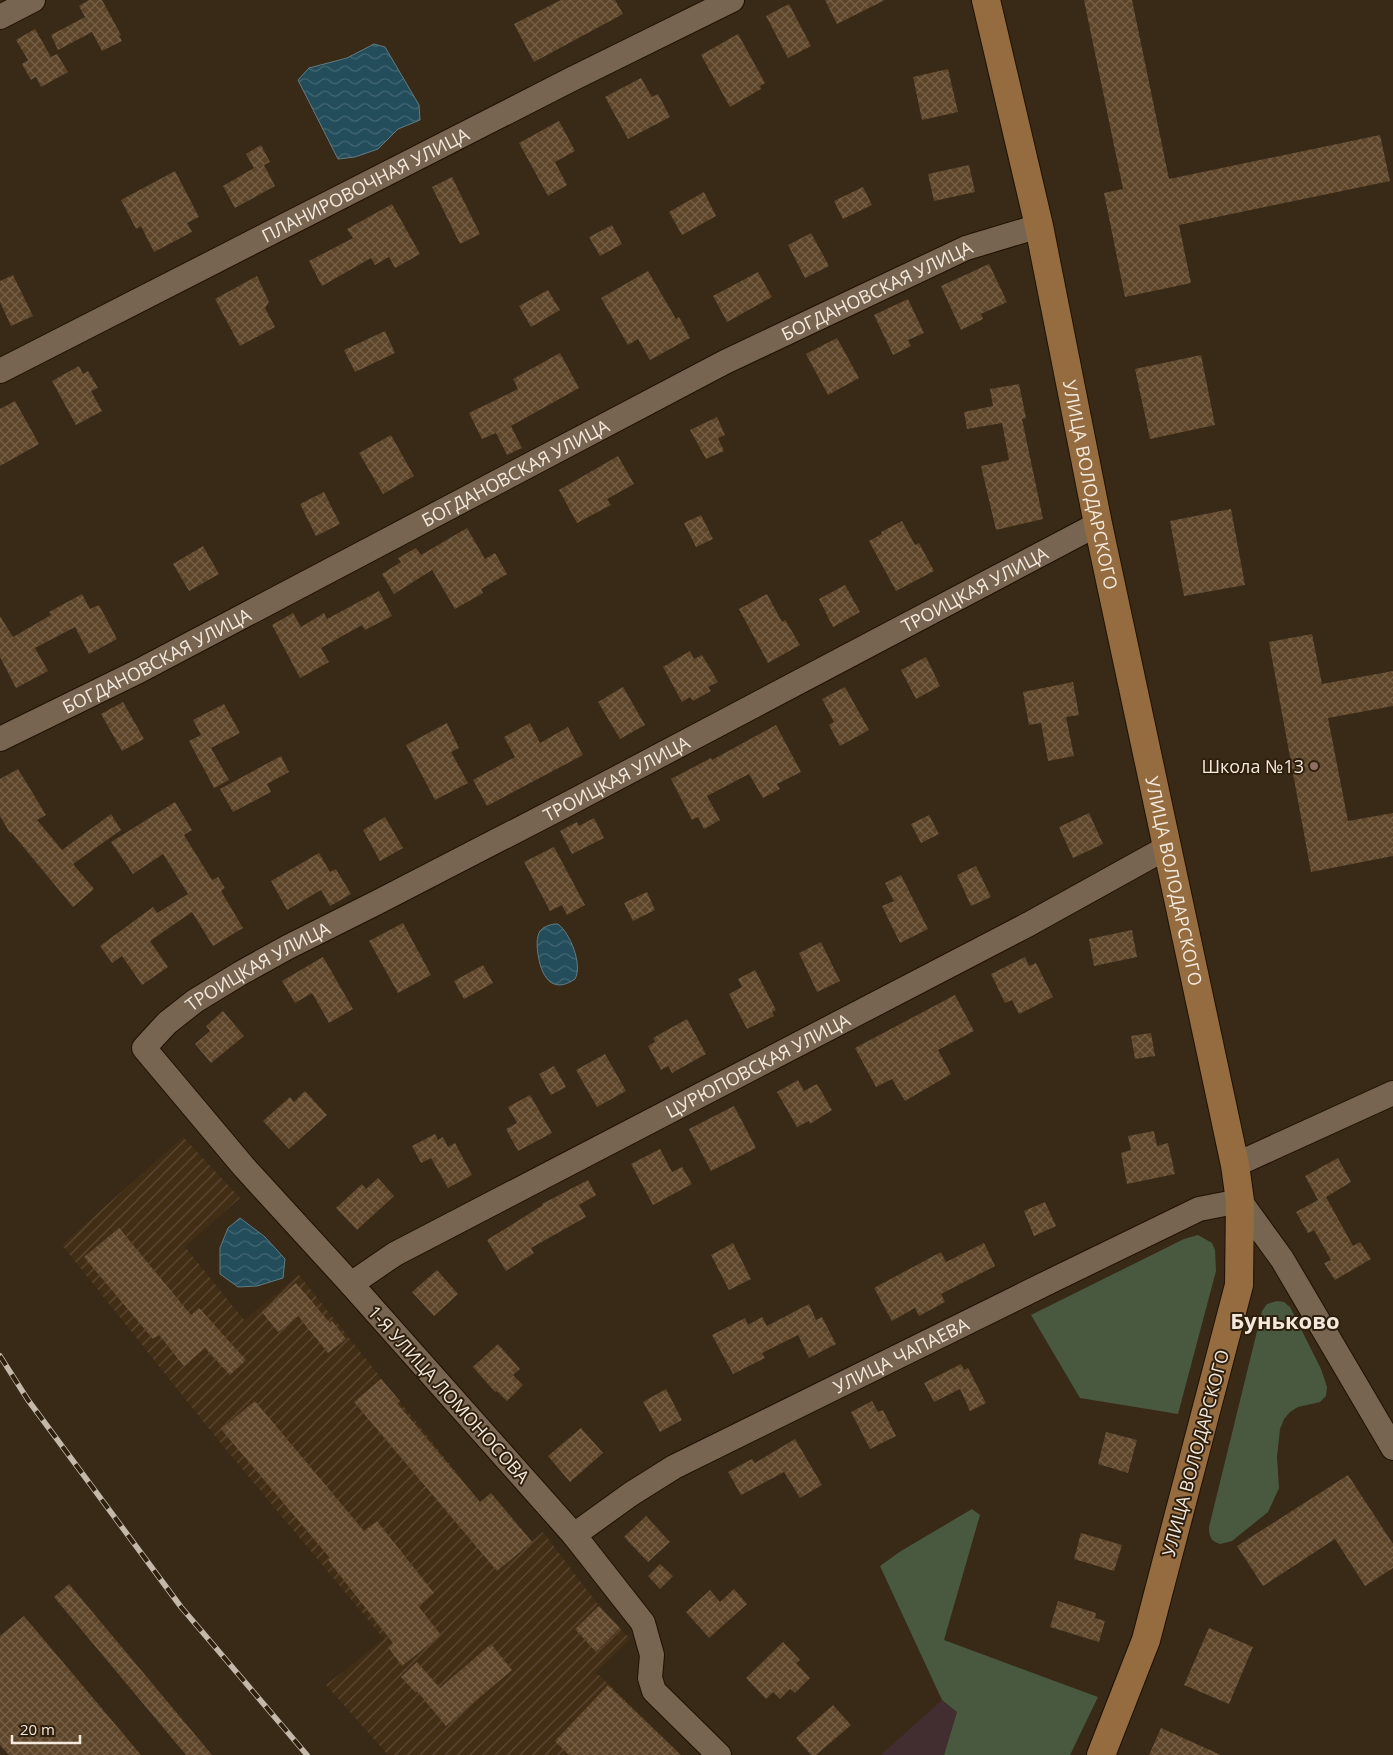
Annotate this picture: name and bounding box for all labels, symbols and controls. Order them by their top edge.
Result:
street label: ПЛАНИРОВОЧНАЯ УЛИЦА [257,121,474,248]
street label: БОГДАНОВСКАЯ УЛИЦА [777,234,977,346]
street label: УЛИЦА ВОЛОДАРСКОГО [1058,378,1124,592]
street label: БОГДАНОВСКАЯ УЛИЦА [417,413,614,532]
street label: ТРОИЦКАЯ УЛИЦА [897,540,1052,638]
street label: БОГДАНОВСКАЯ УЛИЦА [58,602,255,719]
street label: ТРОИЦКАЯ УЛИЦА [539,730,694,827]
place label: Школа №13 [1201,754,1304,778]
marker: Школа №13 [1308,760,1320,772]
street label: УЛИЦА ВОЛОДАРСКОГО [1140,774,1208,988]
street label: ТРОИЦКАЯ УЛИЦА [180,916,334,1016]
street label: ЦУРЮПОВСКАЯ УЛИЦА [661,1007,854,1123]
street label: 1-Я УЛИЦА ЛОМОНОСОВА [363,1300,536,1488]
district label: Буньково [1230,1305,1340,1335]
street label: УЛИЦА ЧАПАЕВА [829,1311,973,1399]
street label: УЛИЦА ВОЛОДАРСКОГО [1156,1347,1234,1559]
scale bar [12,1712,80,1744]
text: 20 m [20,1719,55,1739]

